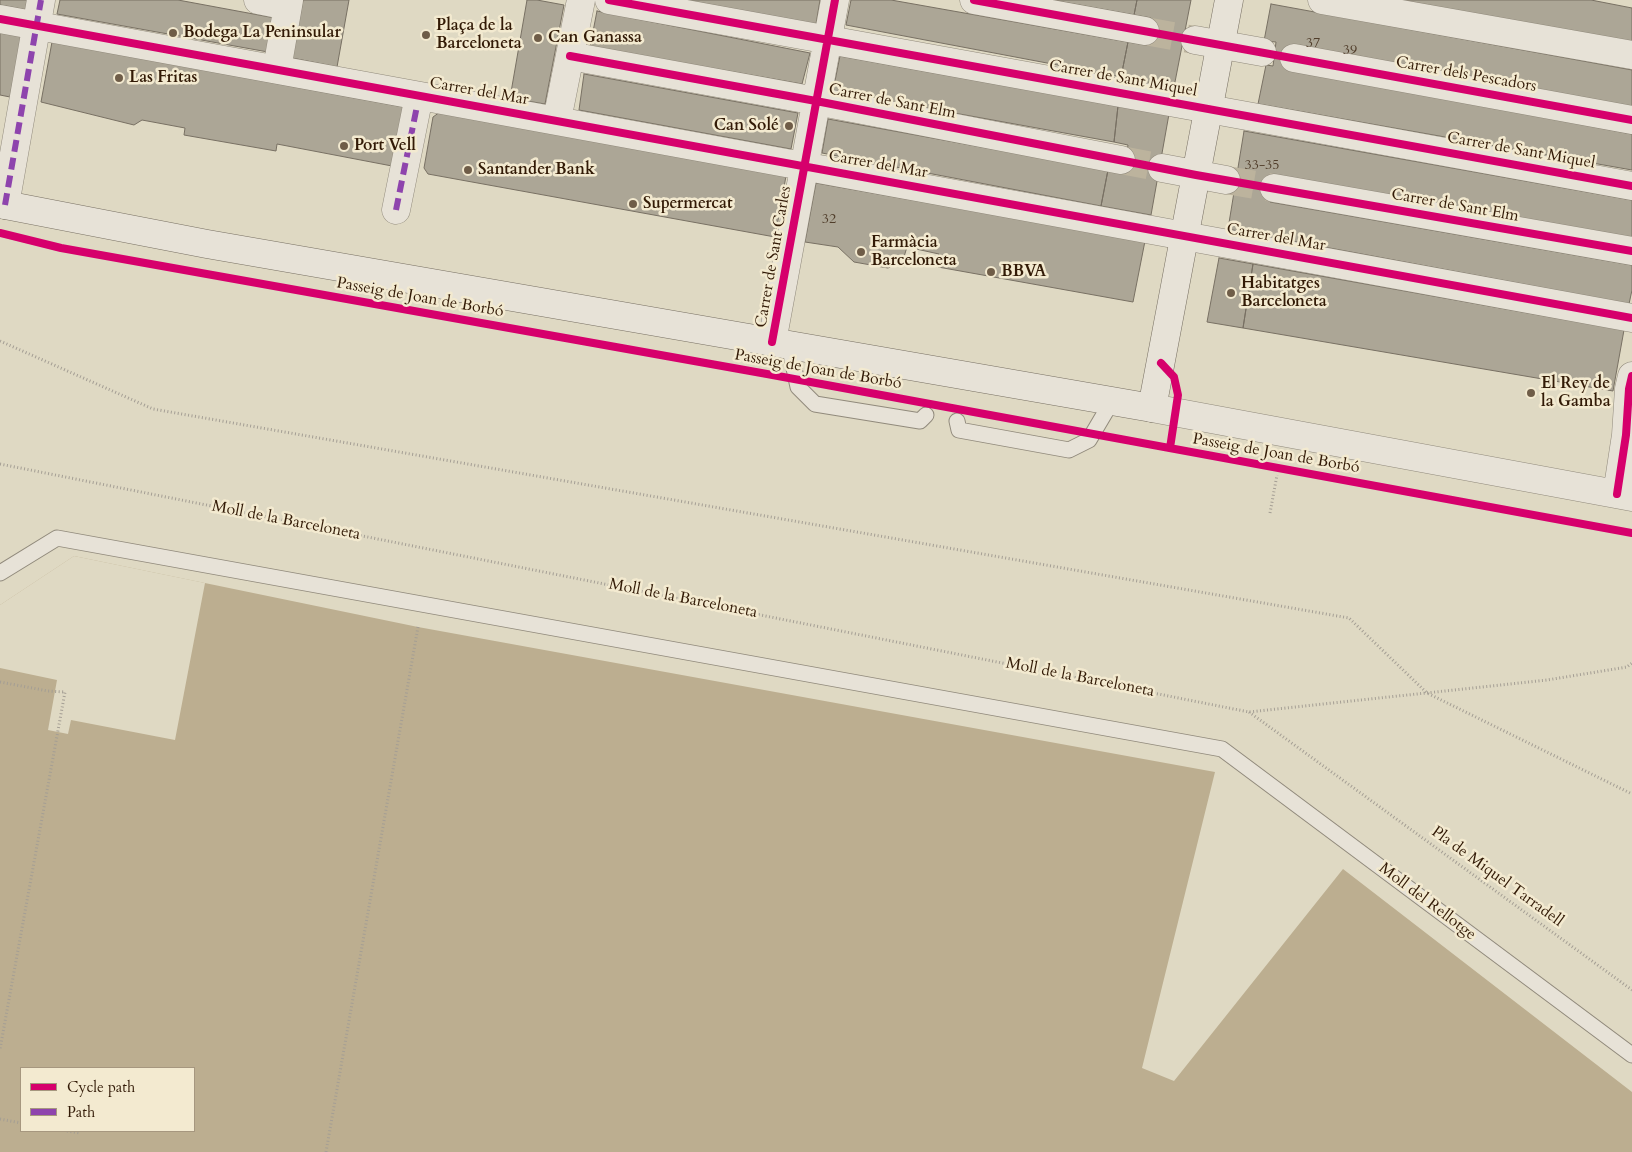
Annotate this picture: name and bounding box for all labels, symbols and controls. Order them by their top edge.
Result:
place label: Plaça de la Barceloneta [436,16,522,54]
place label: Bodega La Peninsular [183,23,341,43]
marker: Bodega La Peninsular [167,27,179,39]
place label: Can Ganassa [548,28,642,48]
marker: Plaça de la Barceloneta [420,29,432,41]
marker: Can Ganassa [532,32,544,44]
house number: 37 [1306,36,1320,52]
house number: 39 [1343,43,1357,59]
street label: Carrer dels Pescadors [1394,53,1538,97]
street label: Carrer de Sant Miquel [1048,57,1198,101]
place label: Las Fritas [129,68,198,88]
marker: Las Fritas [113,72,125,84]
street label: Carrer del Mar [428,74,530,110]
street label: Carrer de Sant Elm [827,80,957,124]
place label: Can Solé [714,116,779,136]
marker: Can Solé [783,120,795,132]
street label: Carrer de Sant Miquel [1446,129,1596,173]
place label: Port Vell [354,136,416,156]
marker: Port Vell [338,140,350,152]
street label: Carrer del Mar [827,147,929,183]
house number: 33-35 [1245,158,1279,174]
place label: Santander Bank [478,160,595,180]
marker: Santander Bank [462,164,474,176]
street label: Carrer de Sant Carles [752,185,796,329]
street label: Carrer de Sant Elm [1390,185,1520,227]
place label: Supermercat [643,194,733,214]
marker: Supermercat [627,198,639,210]
house number: 32 [822,212,836,228]
street label: Carrer del Mar [1225,220,1327,256]
place label: Farmàcia Barceloneta [871,233,957,271]
marker: Farmàcia Barceloneta [855,246,867,258]
place label: BBVA [1001,262,1046,282]
marker: BBVA [985,266,997,278]
street label: Passeig de Joan de Borbó [335,274,505,322]
place label: Habitatges Barceloneta [1241,274,1327,312]
marker: Habitatges Barceloneta [1225,287,1237,299]
street label: Passeig de Joan de Borbó [733,346,903,394]
place label: El Rey de la Gamba [1541,374,1611,412]
marker: El Rey de la Gamba [1525,387,1537,399]
street label: Passeig de Joan de Borbó [1191,430,1361,478]
street label: Moll de la Barceloneta [210,497,362,545]
street label: Moll de la Barceloneta [607,575,759,623]
street label: Moll de la Barceloneta [1004,654,1156,702]
street label: Pla de Miquel Tarradell [1427,823,1567,931]
street label: Moll del Rellotge [1375,859,1479,945]
legend [20,1067,195,1132]
text: Cycle path [67,1077,135,1097]
text: Path [67,1102,95,1122]

